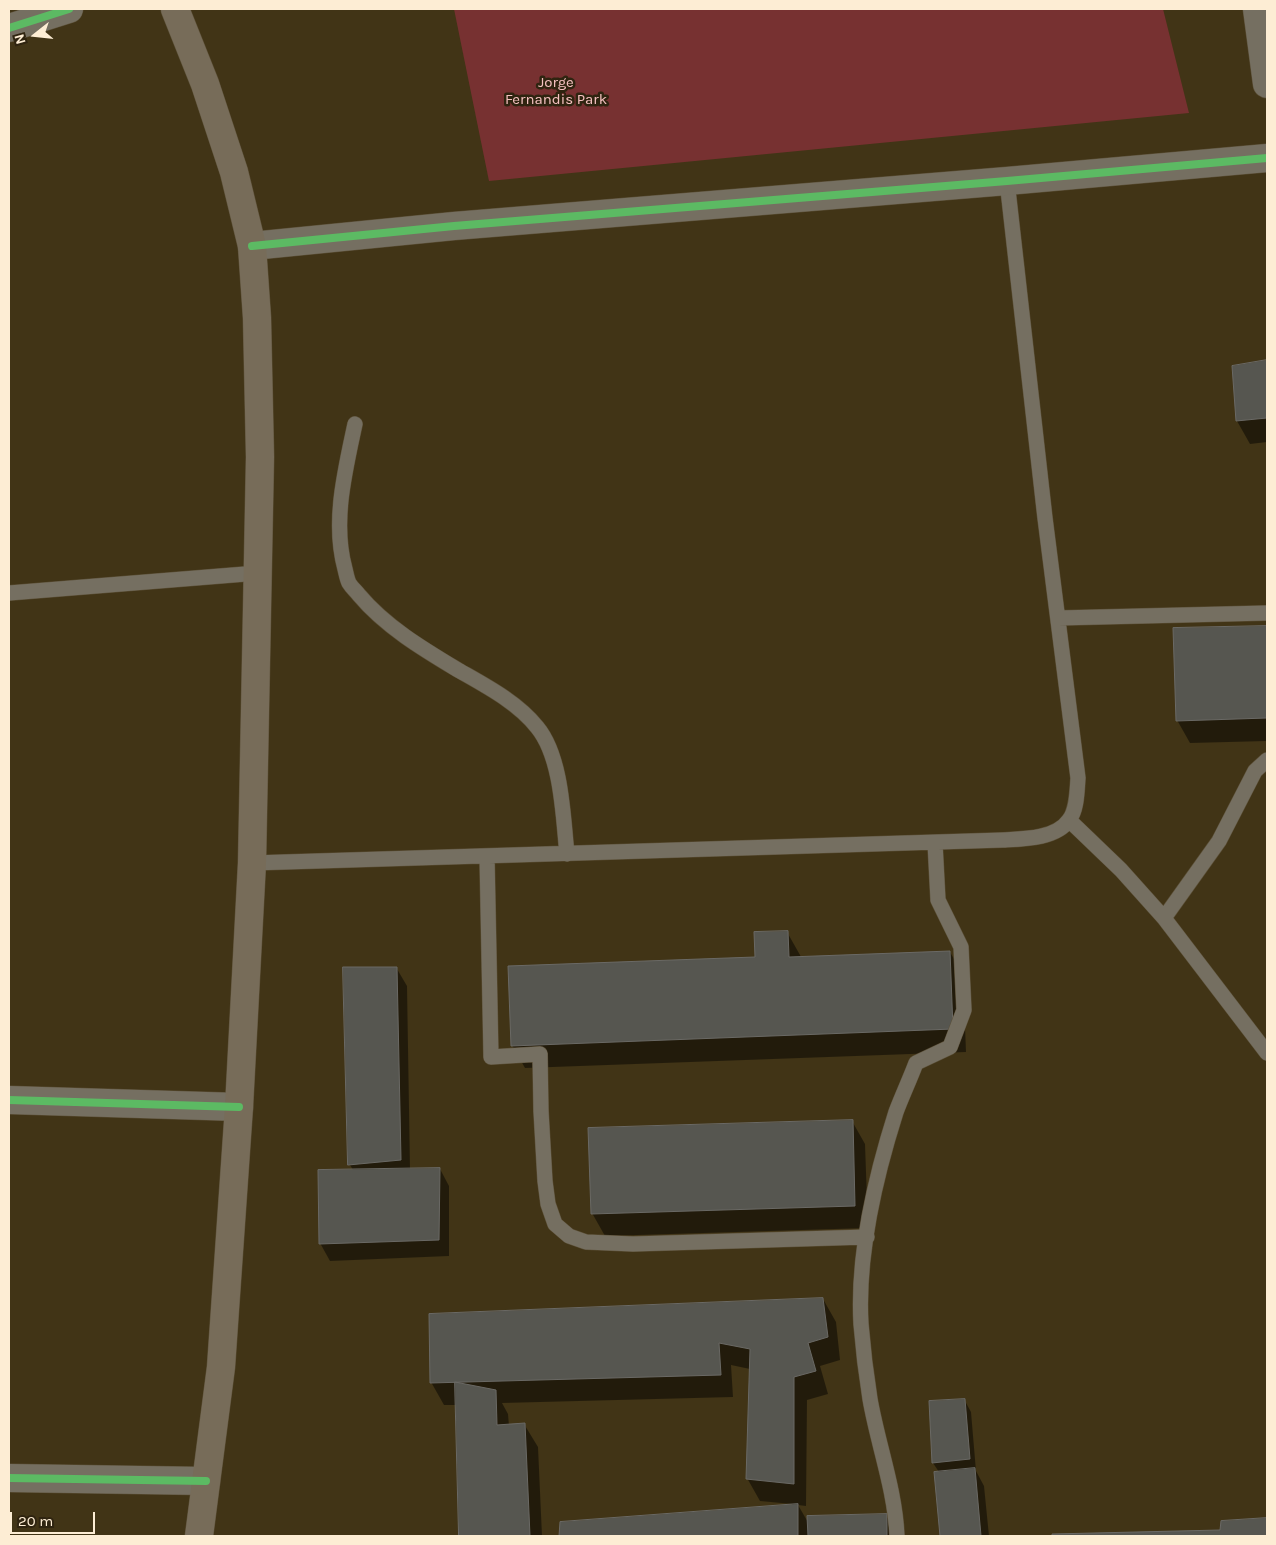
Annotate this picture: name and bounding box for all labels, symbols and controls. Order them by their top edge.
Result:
north arrow [10,10,60,60]
text: N [11,32,30,46]
park label: Jorge Fernandis Park [505,74,607,109]
scale bar [12,1502,98,1534]
text: 20 m [18,1512,53,1530]

